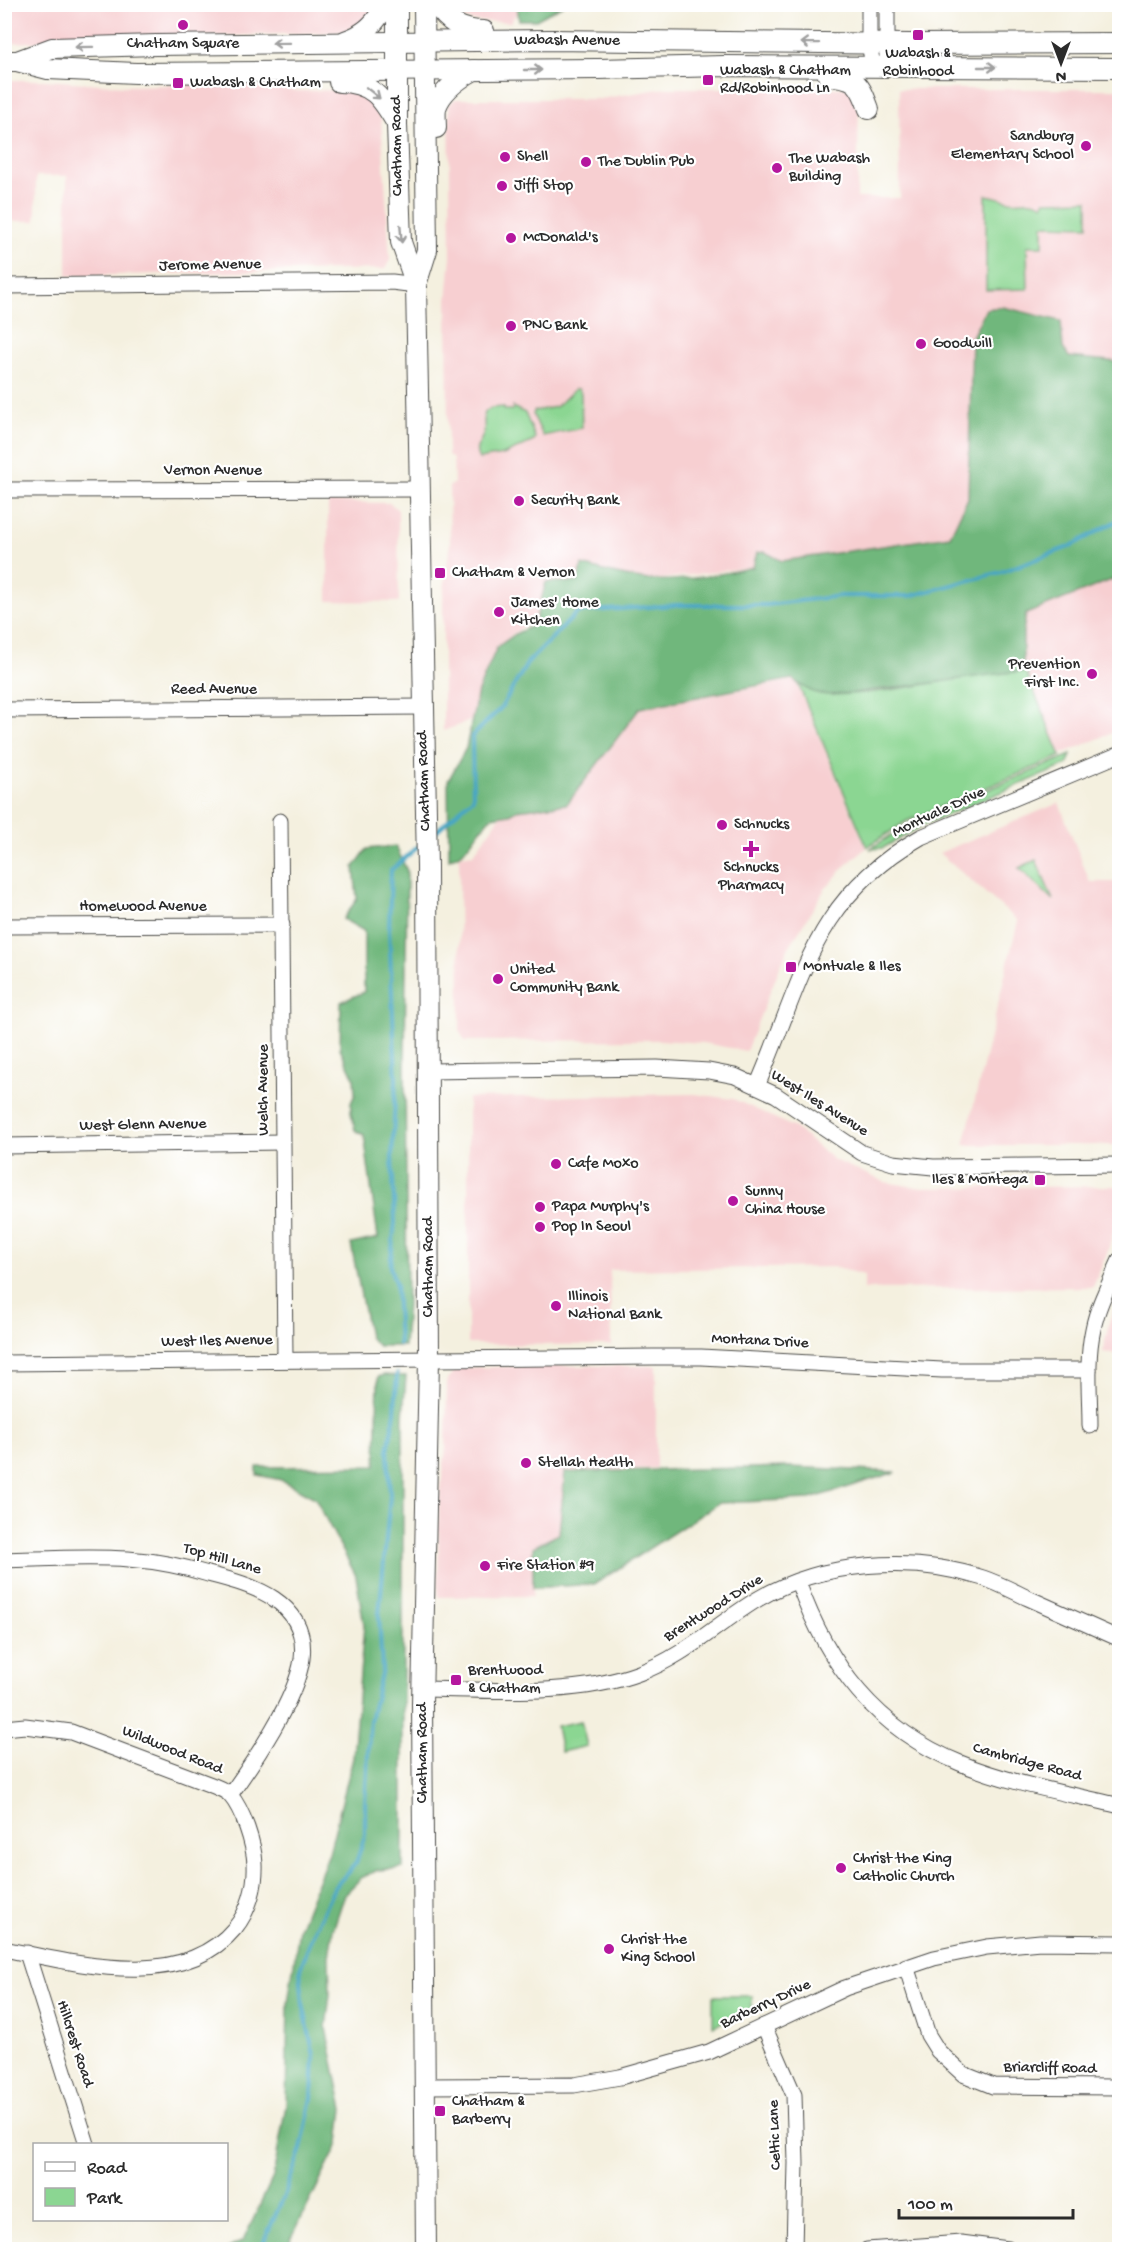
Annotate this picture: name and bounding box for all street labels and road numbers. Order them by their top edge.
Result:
street label: Wabash Avenue [514,32,621,51]
street label: Chatham Road [388,94,408,196]
street label: Jerome Avenue [159,256,262,276]
street label: Vernon Avenue [163,462,263,481]
street label: Reed Avenue [171,681,258,700]
street label: Chatham Road [414,729,436,831]
street label: Montvale Drive [890,783,989,843]
street label: Homewood Avenue [79,898,207,917]
street label: Welch Avenue [255,1044,274,1136]
street label: West Iles Avenue [767,1066,872,1142]
street label: West Glenn Avenue [79,1115,207,1137]
street label: Chatham Road [420,1215,439,1317]
street label: Montana Drive [711,1330,810,1354]
street label: West Iles Avenue [161,1332,274,1352]
street label: Top Hill Lane [180,1540,264,1580]
street label: Brentwood Drive [660,1571,768,1648]
street label: Chatham Road [414,1701,433,1803]
street label: Wildwood Road [119,1722,227,1780]
street label: Cambridge Road [970,1739,1085,1787]
street label: Barberry Drive [717,1976,815,2035]
street label: Hillcrest Road [51,1998,97,2091]
street label: Briarcliff Road [1002,2059,1098,2079]
street label: Celtic Lane [765,2099,787,2170]

